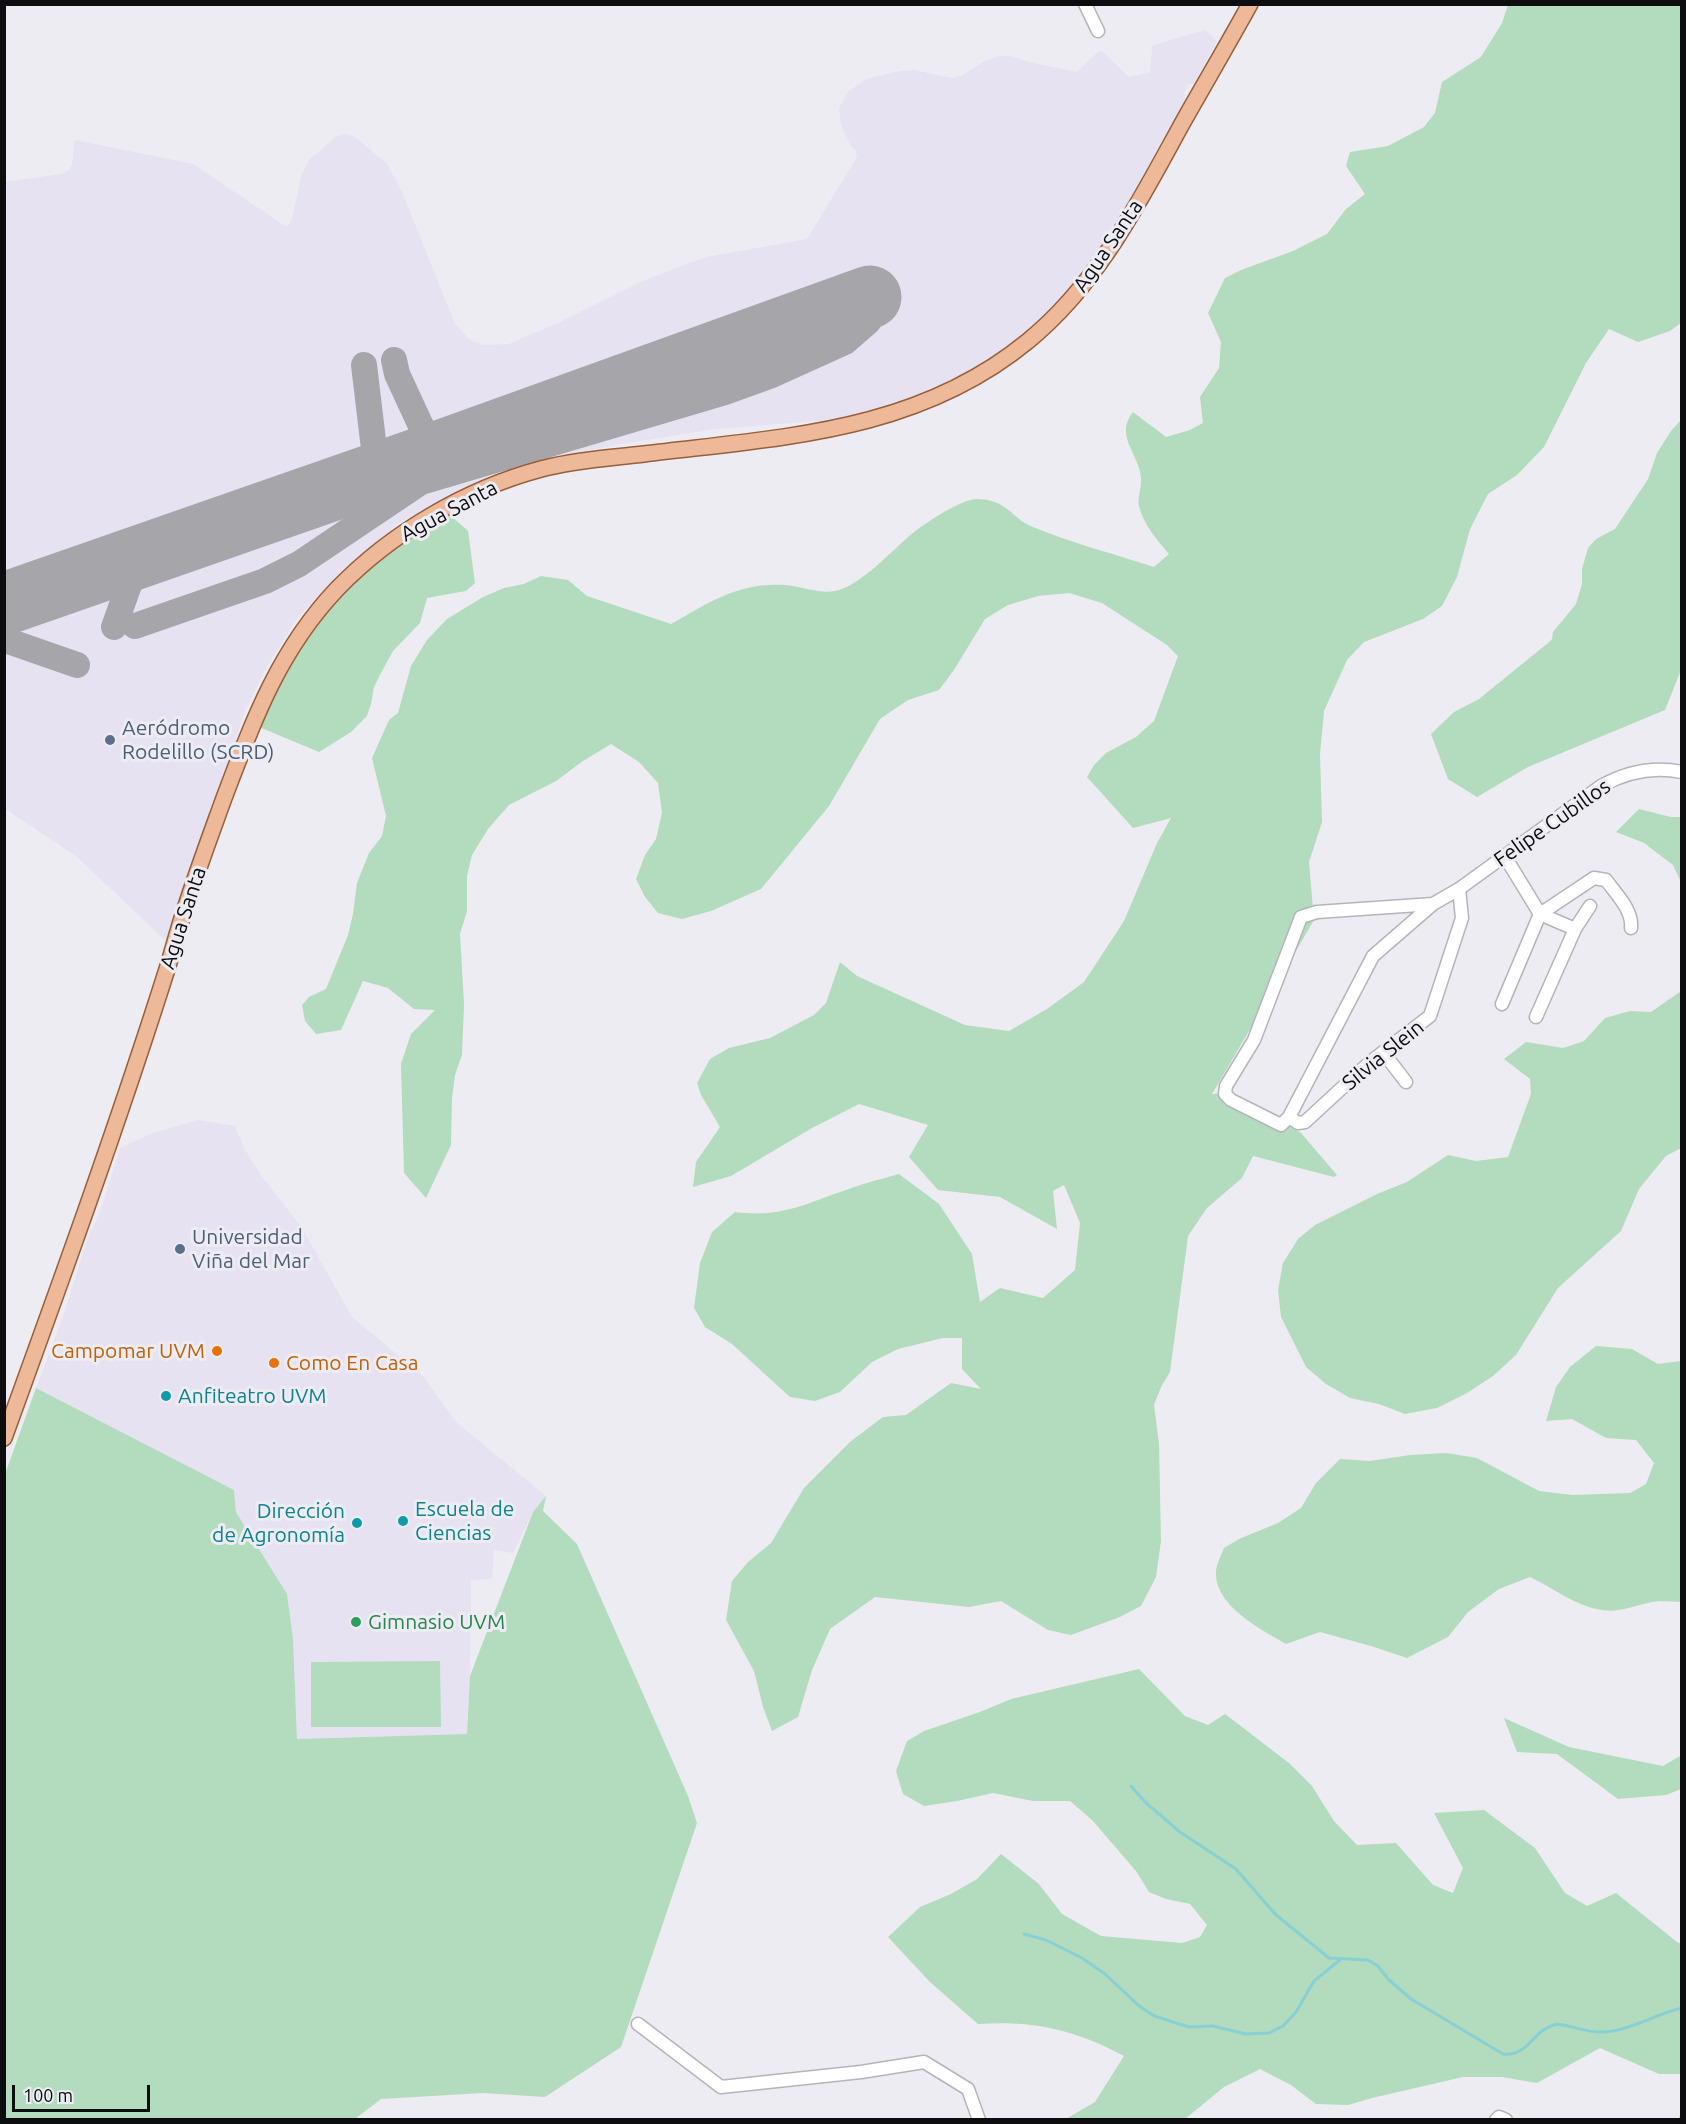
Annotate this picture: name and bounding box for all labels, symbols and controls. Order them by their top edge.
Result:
street label: Agua Santa [1068,195,1148,297]
street label: Agua Santa [396,475,502,547]
place label: Aeródromo Rodelillo (SCRD) [122,715,274,765]
marker: Aeródromo Rodelillo (SCRD) [103,733,117,747]
street label: Felipe Cubillos [1489,774,1615,872]
street label: Agua Santa [155,864,211,972]
street label: Silvia Slein [1337,1014,1429,1096]
place label: Universidad Viña del Mar [192,1224,310,1274]
marker: Universidad Viña del Mar [173,1242,187,1256]
place label: Campomar UVM [51,1338,205,1364]
marker: Campomar UVM [210,1344,224,1358]
place label: Como En Casa [286,1350,419,1376]
marker: Como En Casa [267,1356,281,1370]
place label: Anfiteatro UVM [178,1383,327,1409]
marker: Anfiteatro UVM [159,1389,173,1403]
place label: Escuela de Ciencias [415,1496,514,1546]
place label: Dirección de Agronomía [212,1498,345,1548]
marker: Escuela de Ciencias [396,1514,410,1528]
marker: Dirección de Agronomía [350,1516,364,1530]
place label: Gimnasio UVM [368,1609,505,1635]
marker: Gimnasio UVM [349,1615,363,1629]
scale bar [15,2073,153,2111]
text: 100 m [23,2085,73,2105]

